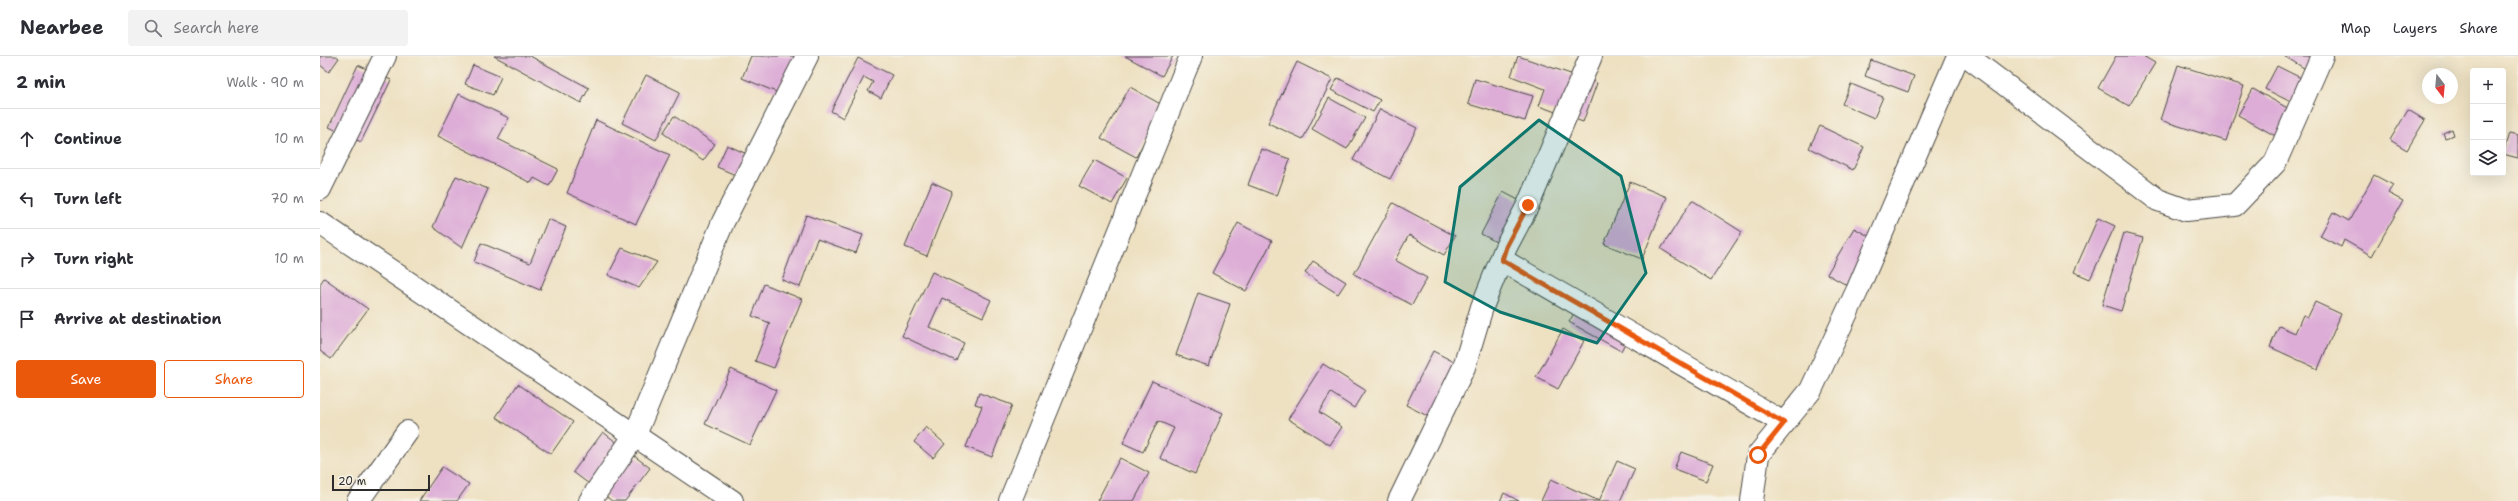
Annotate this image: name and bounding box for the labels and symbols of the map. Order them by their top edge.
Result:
north arrow [2422,68,2458,104]
route end [1519,196,1537,214]
route start [1749,446,1767,464]
scale bar [332,473,430,492]

